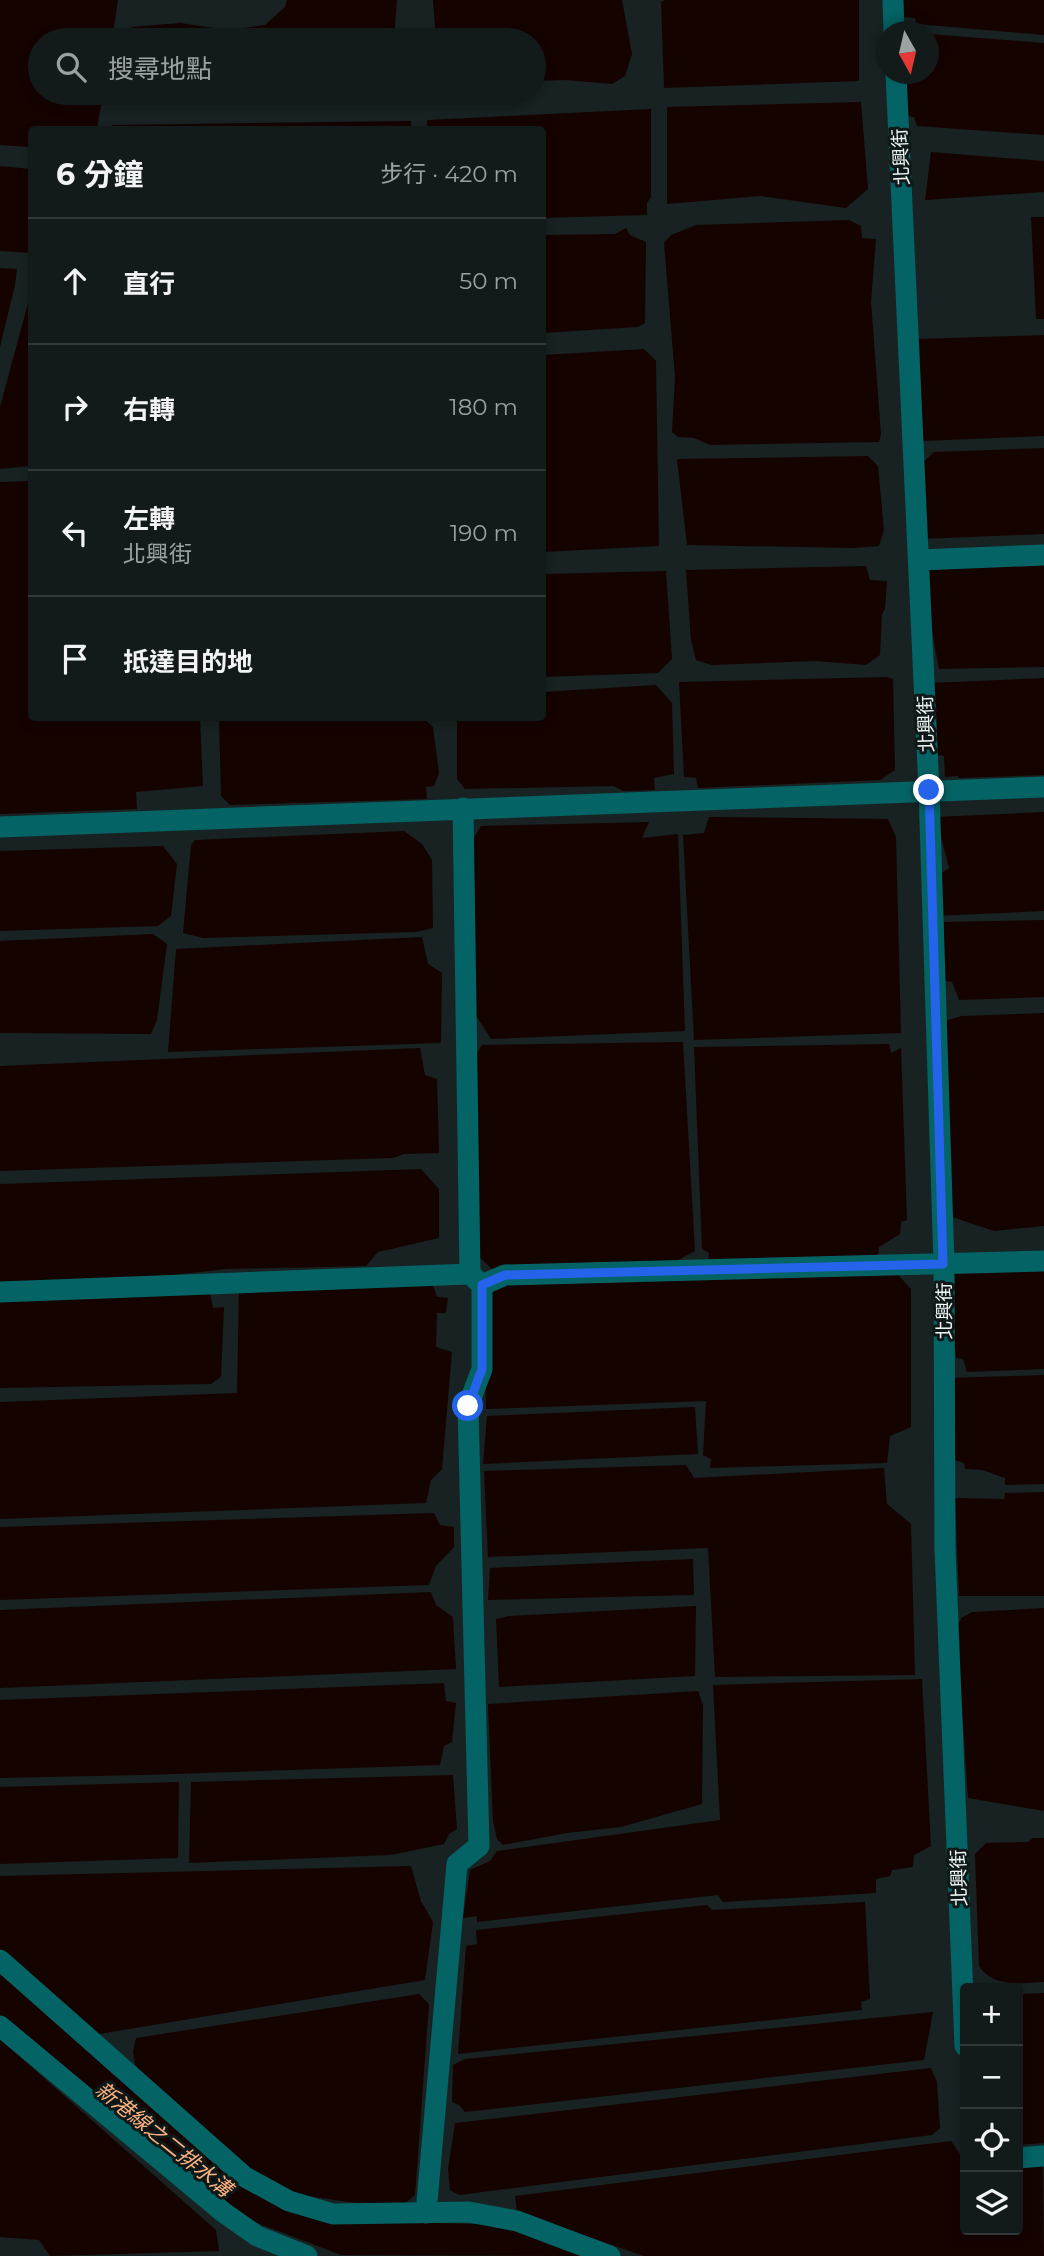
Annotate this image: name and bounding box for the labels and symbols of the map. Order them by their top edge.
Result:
north arrow [876,21,939,84]
street label: 北興街 [888,128,914,186]
street label: 北興街 [914,695,938,753]
route end [913,774,944,805]
street label: 北興街 [933,1282,956,1340]
route start [452,1390,483,1421]
street label: 北興街 [947,1849,971,1907]
water label: 新港線之二排水溝 [91,2076,239,2203]

